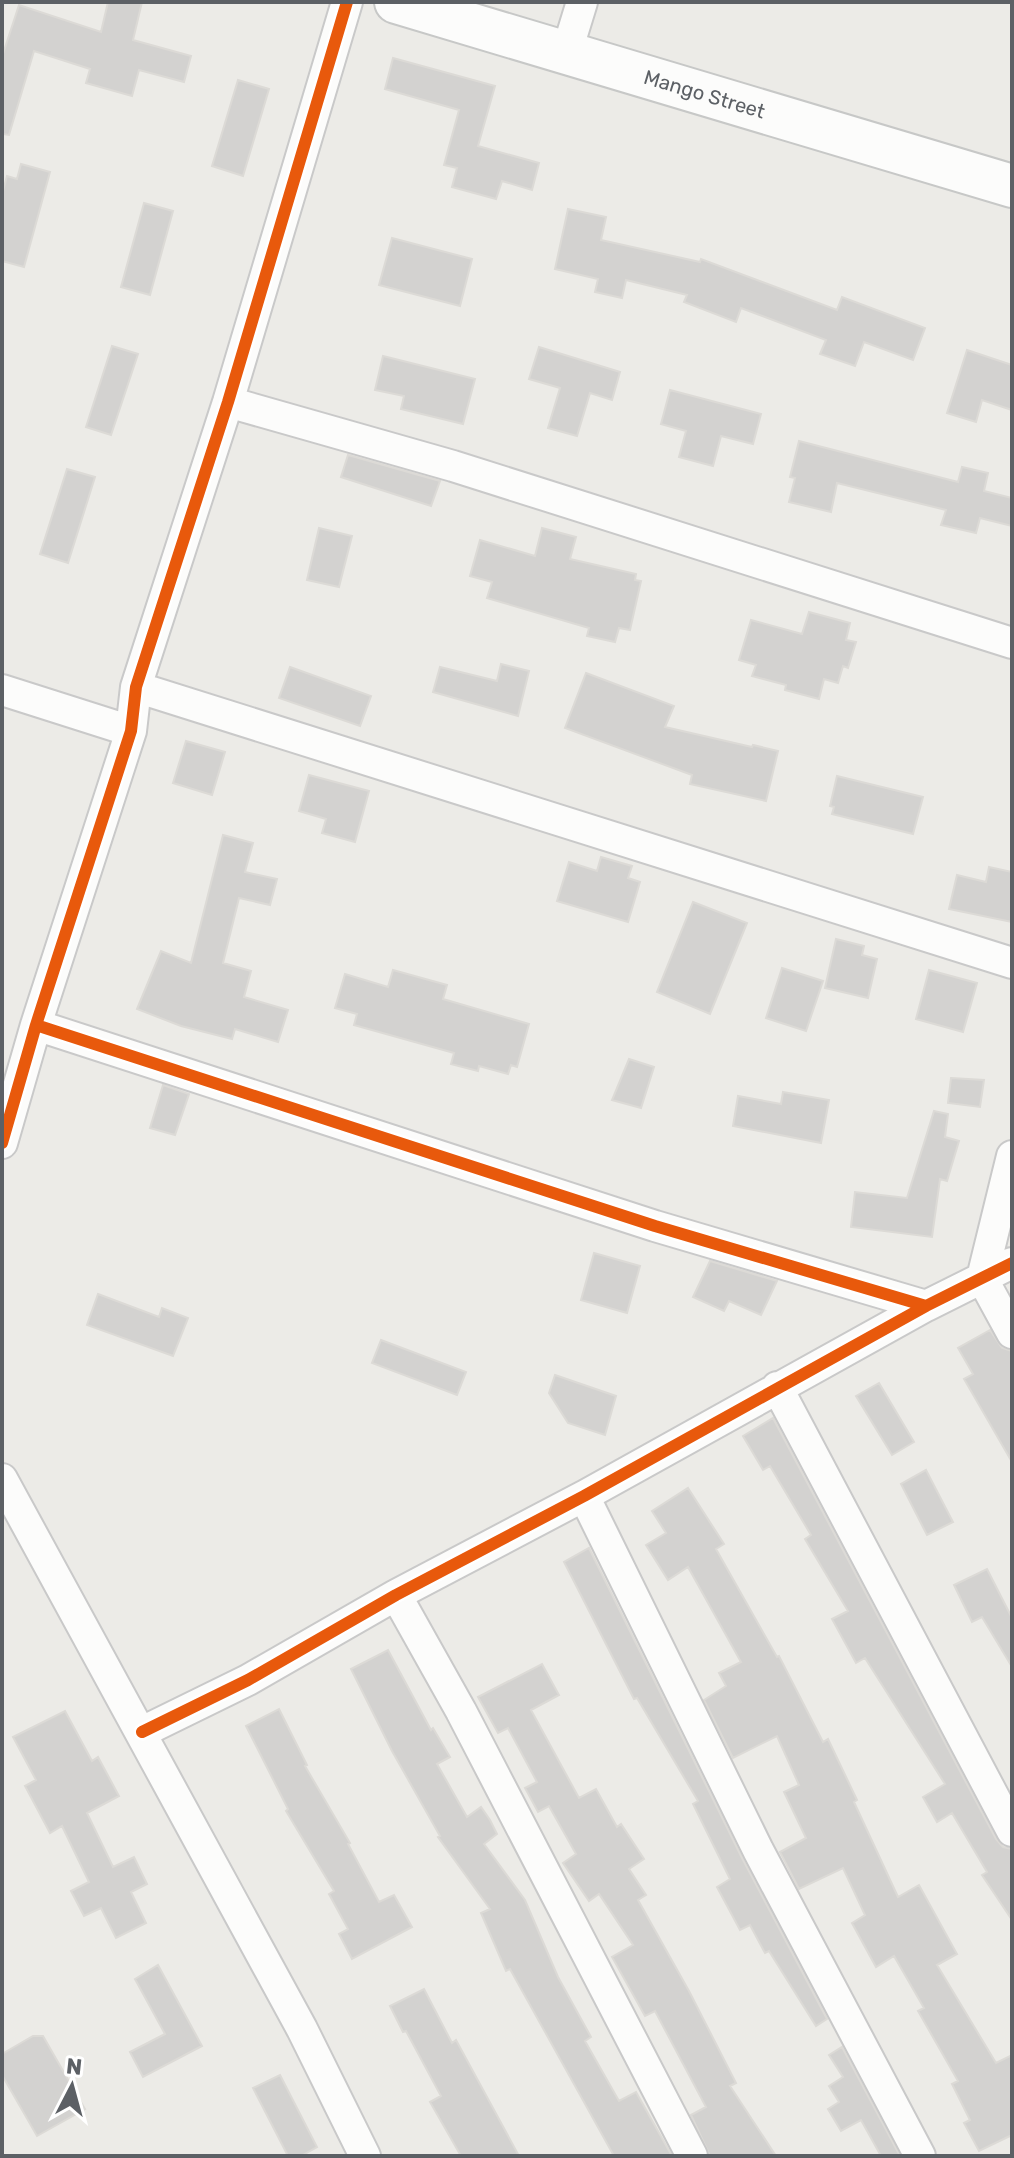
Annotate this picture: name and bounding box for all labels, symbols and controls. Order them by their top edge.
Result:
street label: Mango Street [641,65,768,124]
north arrow [32,2046,112,2126]
text: N [65,2052,83,2081]

